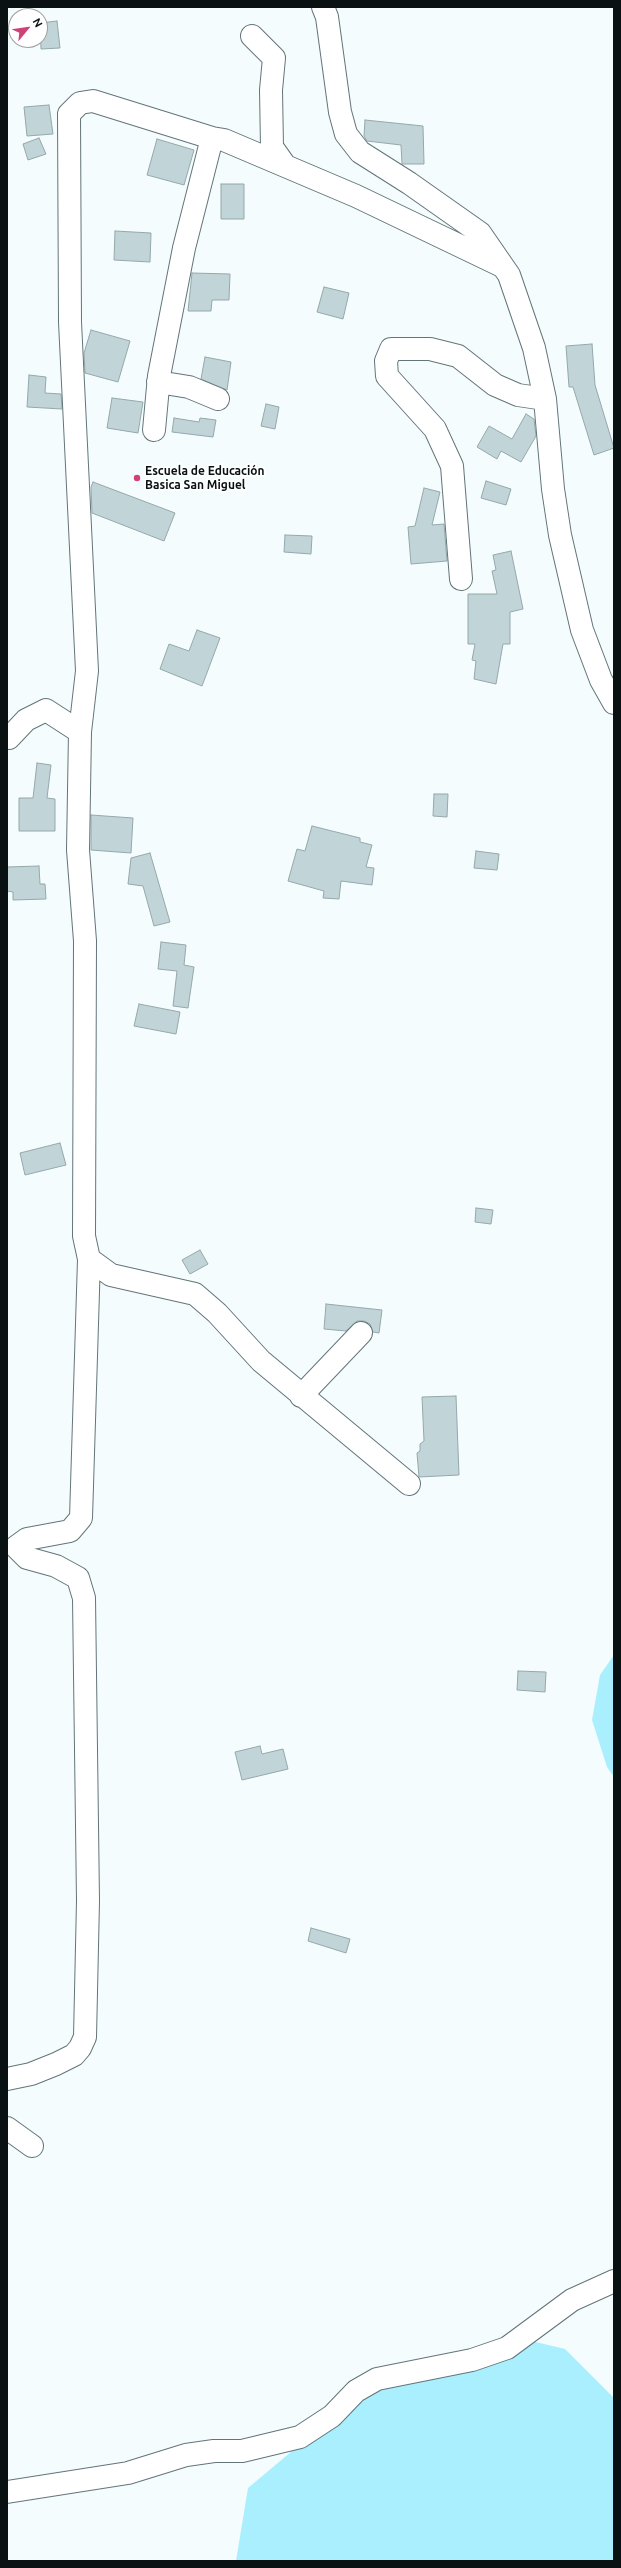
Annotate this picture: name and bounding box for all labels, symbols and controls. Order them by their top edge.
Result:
north arrow [8,8,48,48]
text: N [30,16,45,29]
place label: Escuela de Educación Basica San Miguel [145,464,265,492]
marker: Escuela de Educación Basica San Miguel [132,473,142,483]

